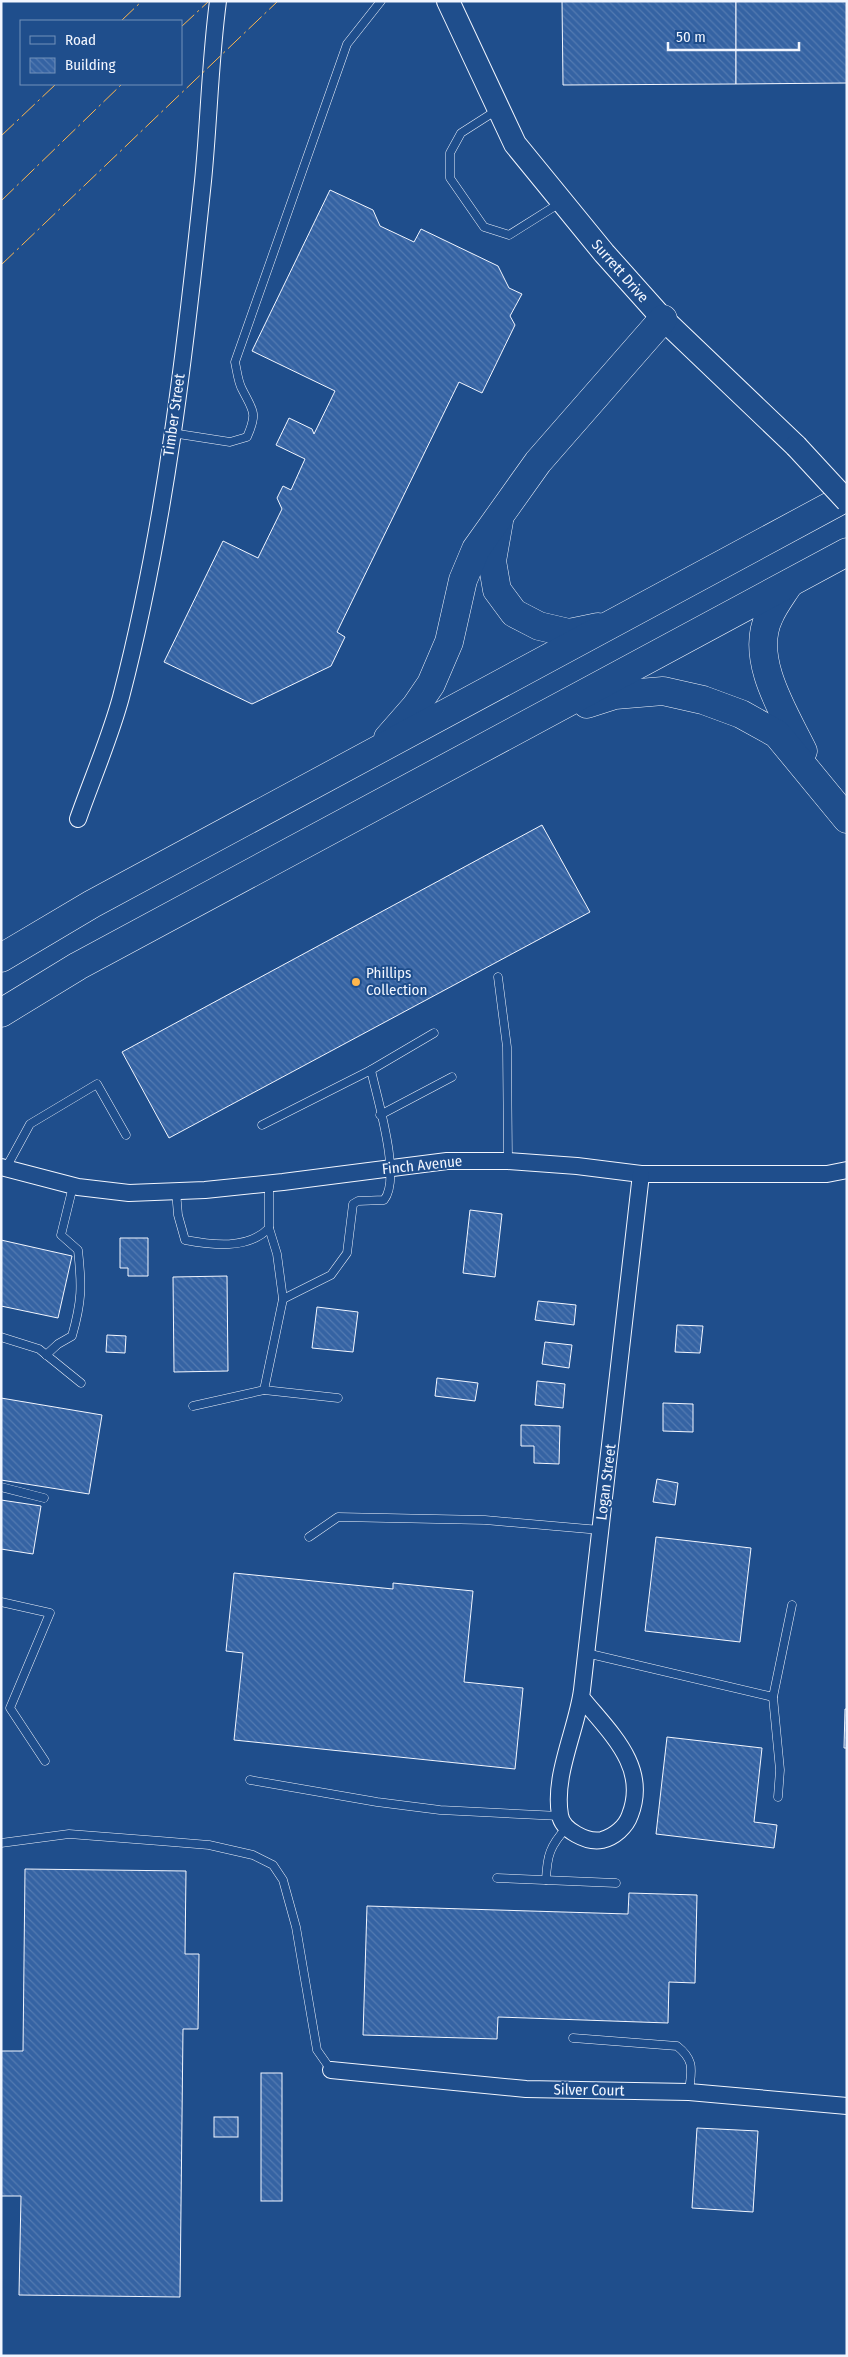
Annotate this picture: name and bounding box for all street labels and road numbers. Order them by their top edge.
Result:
street label: Surrett Drive [588,236,652,306]
street label: Timber Street [159,372,189,457]
street label: Finch Avenue [381,1152,463,1178]
street label: Logan Street [592,1443,620,1521]
street label: Silver Court [553,2080,625,2100]

